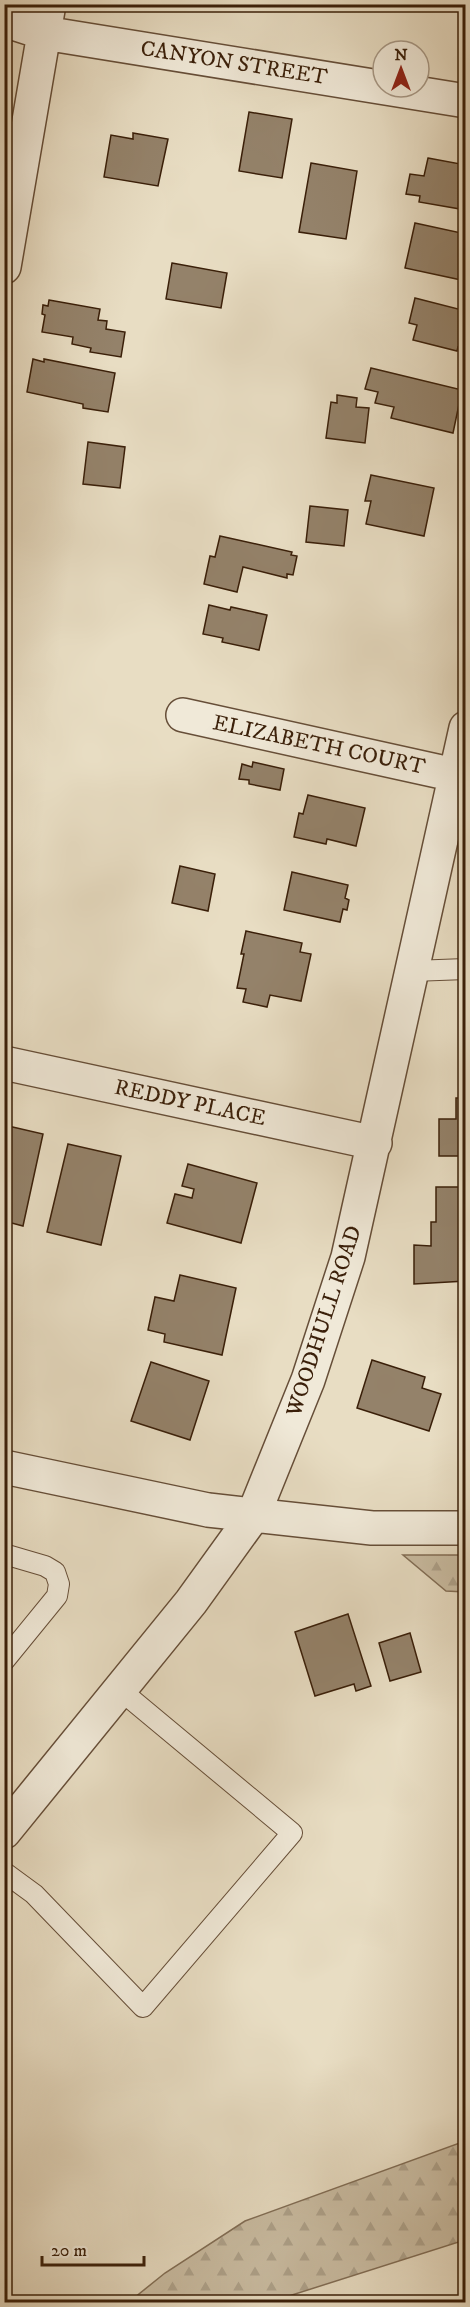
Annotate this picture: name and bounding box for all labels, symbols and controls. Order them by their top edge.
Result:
street label: CANYON STREET [139,35,330,91]
north arrow [371,39,431,99]
text: N [394,45,408,65]
street label: ELIZABETH COURT [210,709,428,781]
street label: REDDY PLACE [112,1074,268,1132]
street label: WOODHULL ROAD [280,1222,368,1421]
scale bar [42,2229,144,2267]
text: 20 m [51,2240,87,2262]

